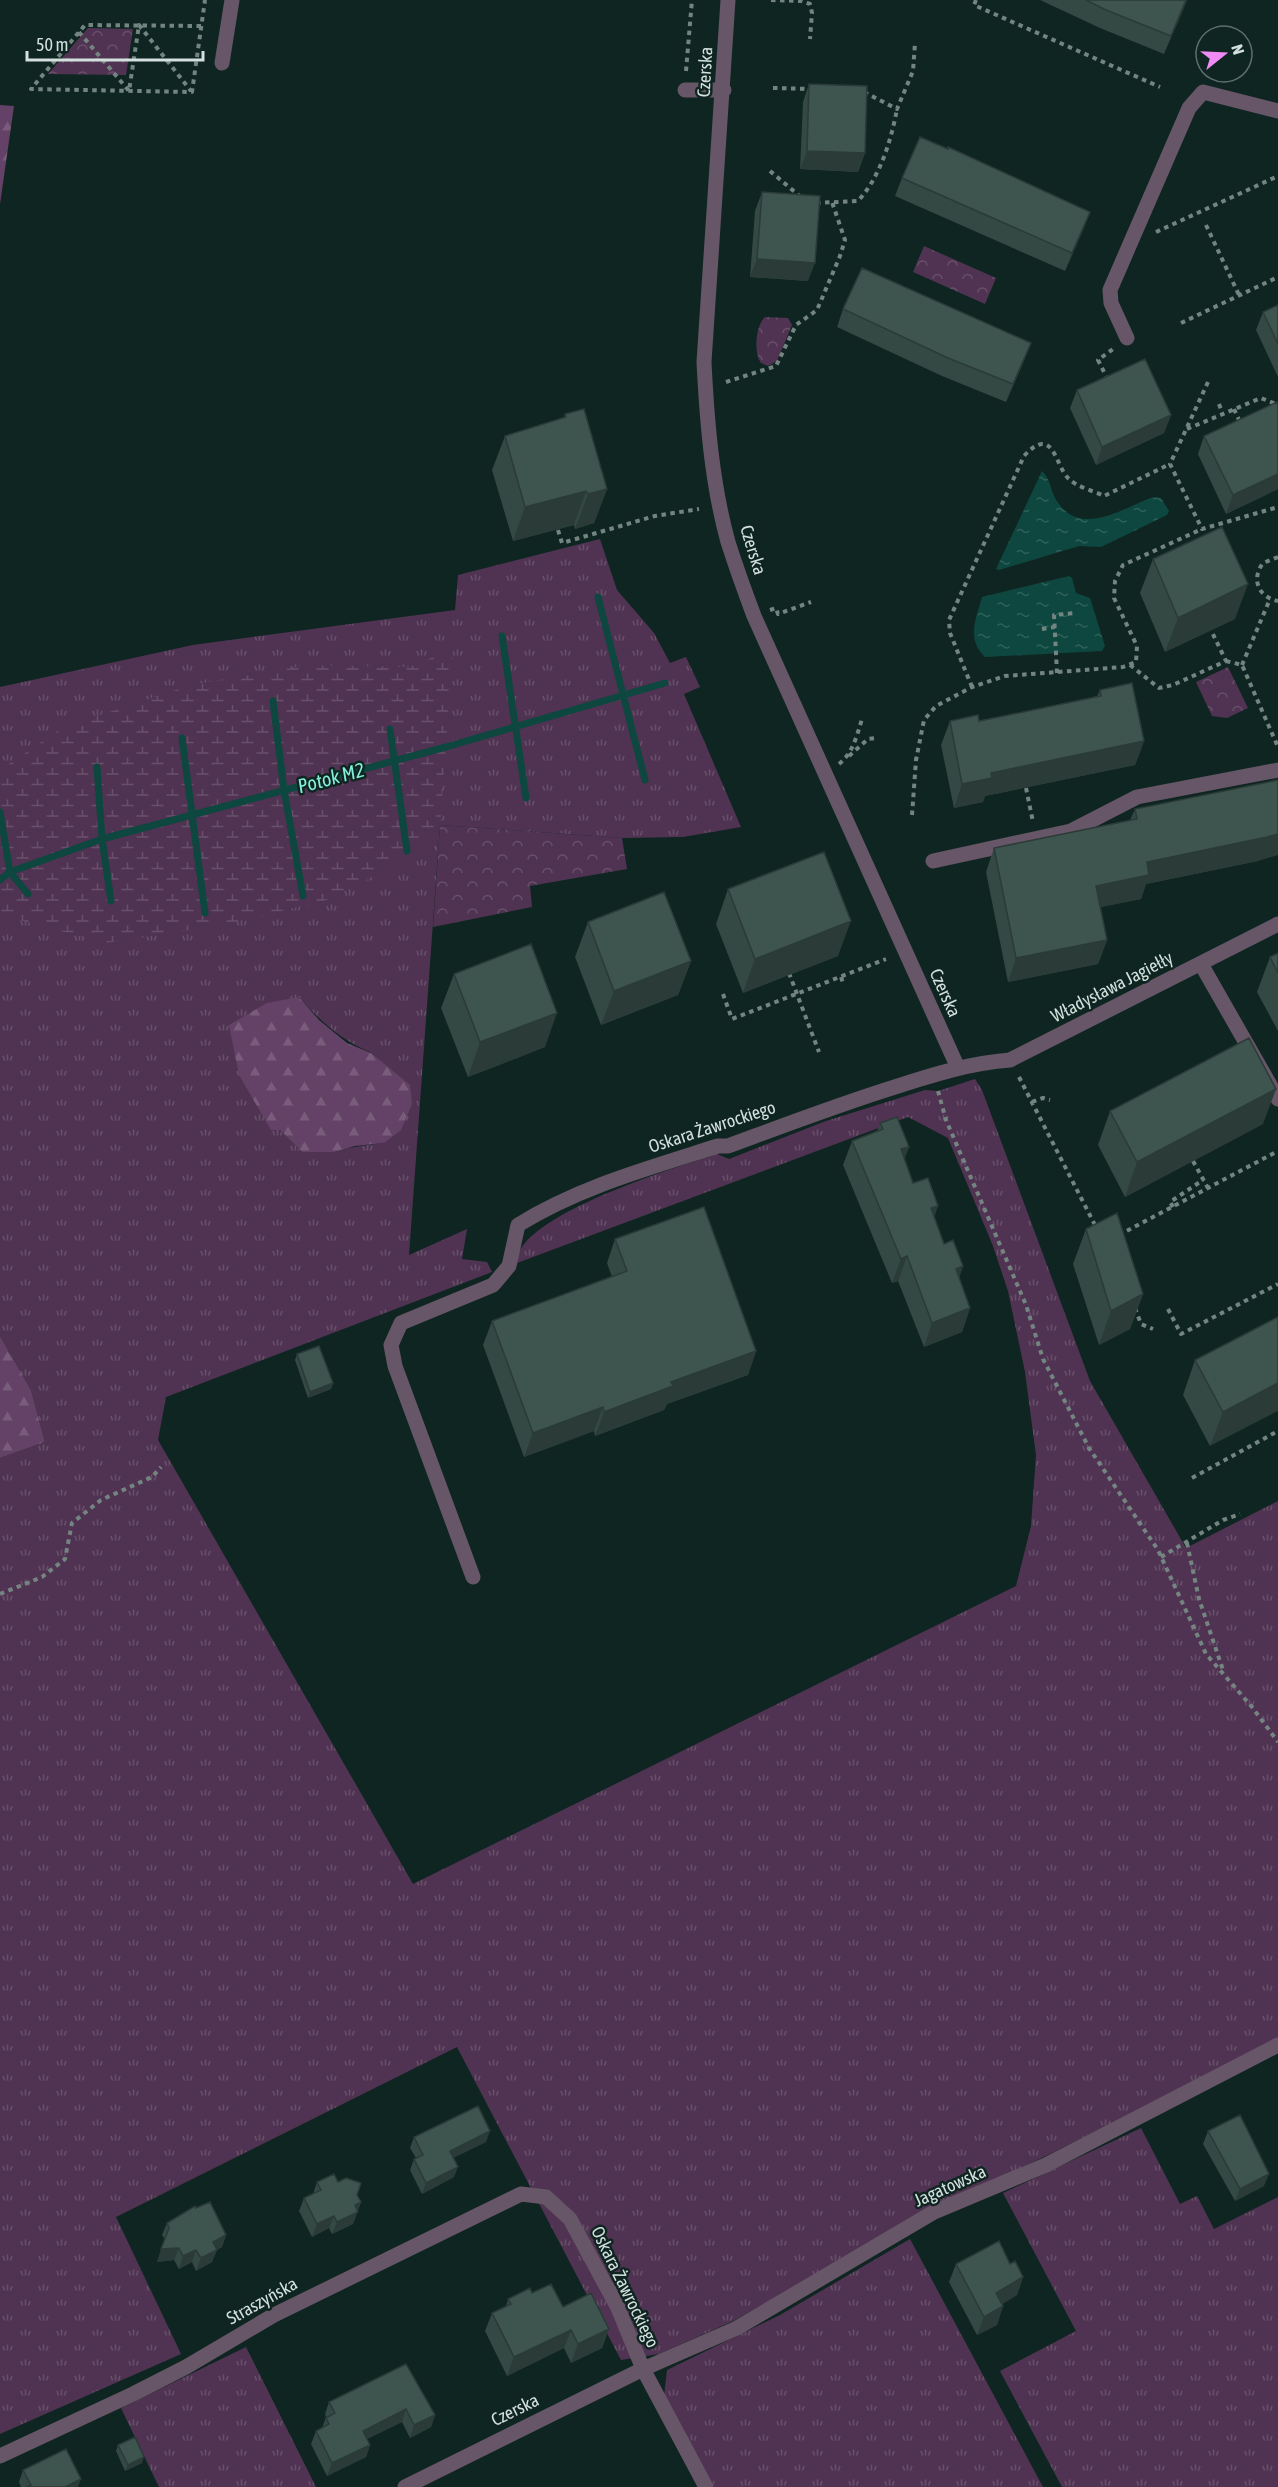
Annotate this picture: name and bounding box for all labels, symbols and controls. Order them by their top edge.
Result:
scale bar [27,24,202,62]
north arrow [1194,24,1254,84]
text: 50 m [36,34,68,55]
text: N [1228,42,1248,57]
street label: Czerska [693,46,716,98]
street label: Czerska [736,523,771,577]
water label: Potok M2 [295,758,367,797]
street label: Władysława Jagiełły [1047,947,1176,1026]
street label: Czerska [926,965,965,1020]
street label: Oskara Żawrockiego [646,1096,778,1157]
street label: Jagatowska [911,2160,989,2211]
street label: Oskara Żawrockiego [587,2223,664,2351]
street label: Straszyńska [223,2273,301,2329]
street label: Czerska [487,2389,542,2430]

